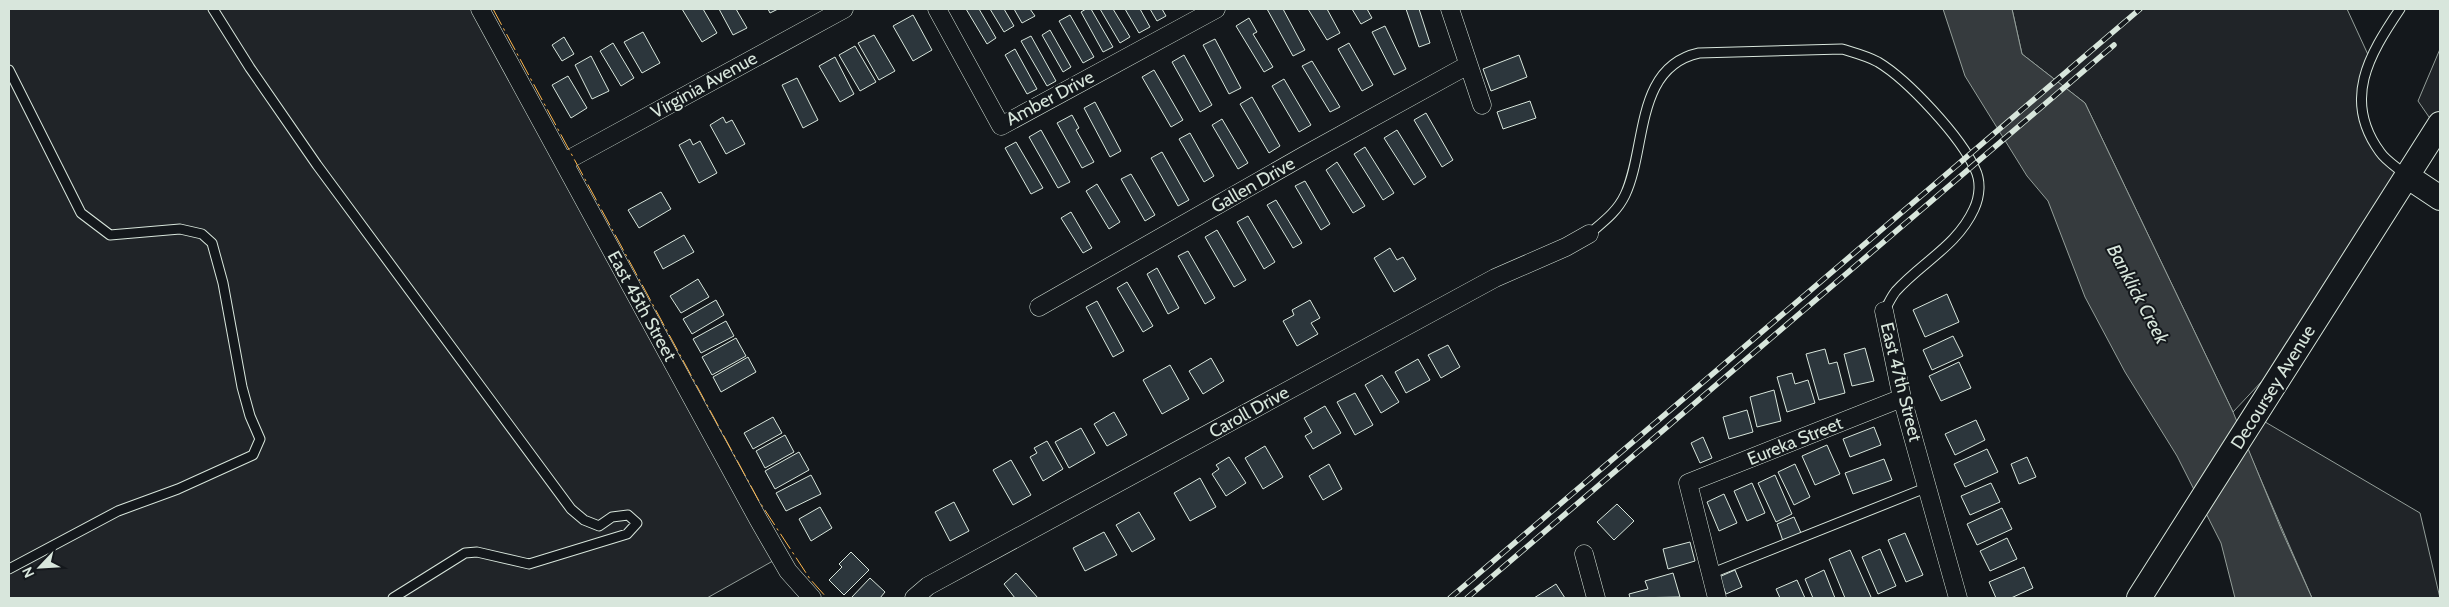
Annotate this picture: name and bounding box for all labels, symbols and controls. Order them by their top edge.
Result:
street label: Virginia Avenue [647,47,761,123]
street label: Amber Drive [1002,66,1098,130]
street label: Gallen Drive [1207,152,1299,218]
water label: Banklick Creek [2102,240,2174,348]
street label: East 45th Street [603,247,681,365]
street label: East 47th Street [1876,320,1926,444]
street label: Decoursey Avenue [2226,321,2320,453]
street label: Caroll Drive [1205,381,1293,443]
street label: Eureka Street [1744,412,1846,470]
north arrow [15,542,65,592]
text: N [18,564,38,581]

